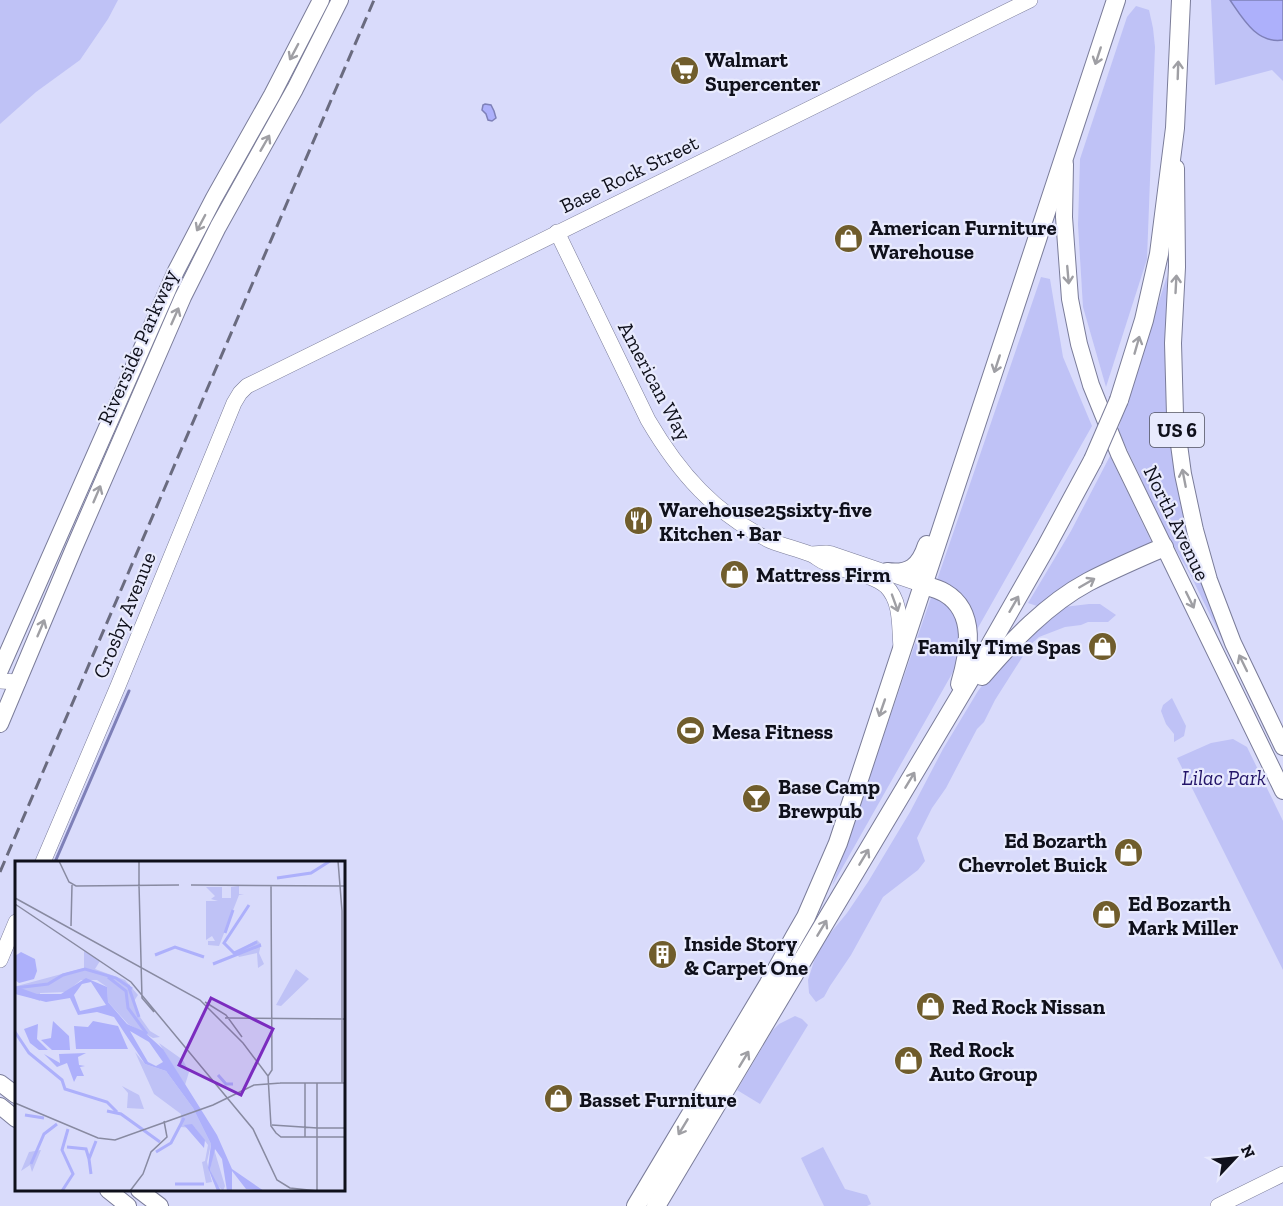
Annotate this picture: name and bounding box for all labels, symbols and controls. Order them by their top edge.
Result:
one-way arrow [288,43,300,60]
one-way arrow [1092,46,1103,65]
place label: Walmart Supercenter [705,47,821,96]
supermarket icon: Walmart Supercenter [668,55,700,87]
one-way arrow [1173,60,1184,80]
street label: Base Rock Street [556,130,702,218]
one-way arrow [259,135,271,152]
one-way arrow [195,214,207,231]
place label: American Furniture Warehouse [869,215,1057,264]
shop icon: American Furniture Warehouse [832,223,864,255]
street label: Riverside Parkway [92,265,182,428]
one-way arrow [1062,265,1073,285]
one-way arrow [1171,274,1182,294]
one-way arrow [170,307,181,325]
street label: American Way [613,317,697,445]
one-way arrow [1132,335,1143,354]
one-way arrow [990,354,1001,373]
road number: US 6 [1150,413,1204,447]
street label: North Avenue [1138,462,1216,585]
one-way arrow [1178,469,1189,488]
one-way arrow [92,486,103,504]
place label: Warehouse25sixty-five Kitchen + Bar [659,497,872,546]
restaurant icon: Warehouse25sixty-five Kitchen + Bar [622,505,654,537]
street label: Crosby Avenue [87,548,161,682]
shop icon: Mattress Firm [719,558,751,590]
place label: Mattress Firm [756,562,891,587]
one-way arrow [1078,577,1095,589]
one-way arrow [1184,590,1196,608]
one-way arrow [890,593,901,612]
one-way arrow [1008,596,1020,613]
one-way arrow [36,620,47,638]
shop icon: Family Time Spas [1086,630,1118,662]
place label: Family Time Spas [917,634,1081,659]
one-way arrow [1236,655,1248,673]
one-way arrow [876,698,887,717]
sports icon: Mesa Fitness [675,715,707,747]
place label: Mesa Fitness [712,719,834,744]
park label: Lilac Park [1182,765,1266,790]
one-way arrow [904,772,916,789]
place label: Base Camp Brewpub [778,774,880,823]
bar icon: Base Camp Brewpub [741,782,773,814]
place label: Ed Bozarth Chevrolet Buick [959,828,1107,877]
shop icon: Ed Bozarth Chevrolet Buick [1112,836,1144,868]
one-way arrow [858,849,870,866]
inset map [15,861,345,1191]
place label: Ed Bozarth Mark Miller [1128,891,1238,940]
shop icon: Ed Bozarth Mark Miller [1091,899,1123,931]
one-way arrow [816,920,828,937]
place label: Inside Story & Carpet One [684,931,808,980]
building icon: Inside Story & Carpet One [647,939,679,971]
shop icon: Red Rock Nissan [915,990,947,1022]
place label: Red Rock Nissan [952,994,1106,1019]
place label: Red Rock Auto Group [929,1037,1038,1086]
shop icon: Red Rock Auto Group [892,1045,924,1077]
one-way arrow [739,1051,751,1068]
shop icon: Basset Furniture [542,1083,574,1115]
place label: Basset Furniture [579,1087,737,1112]
one-way arrow [677,1118,689,1135]
north arrow [1205,1128,1265,1188]
text: N [1237,1142,1259,1161]

